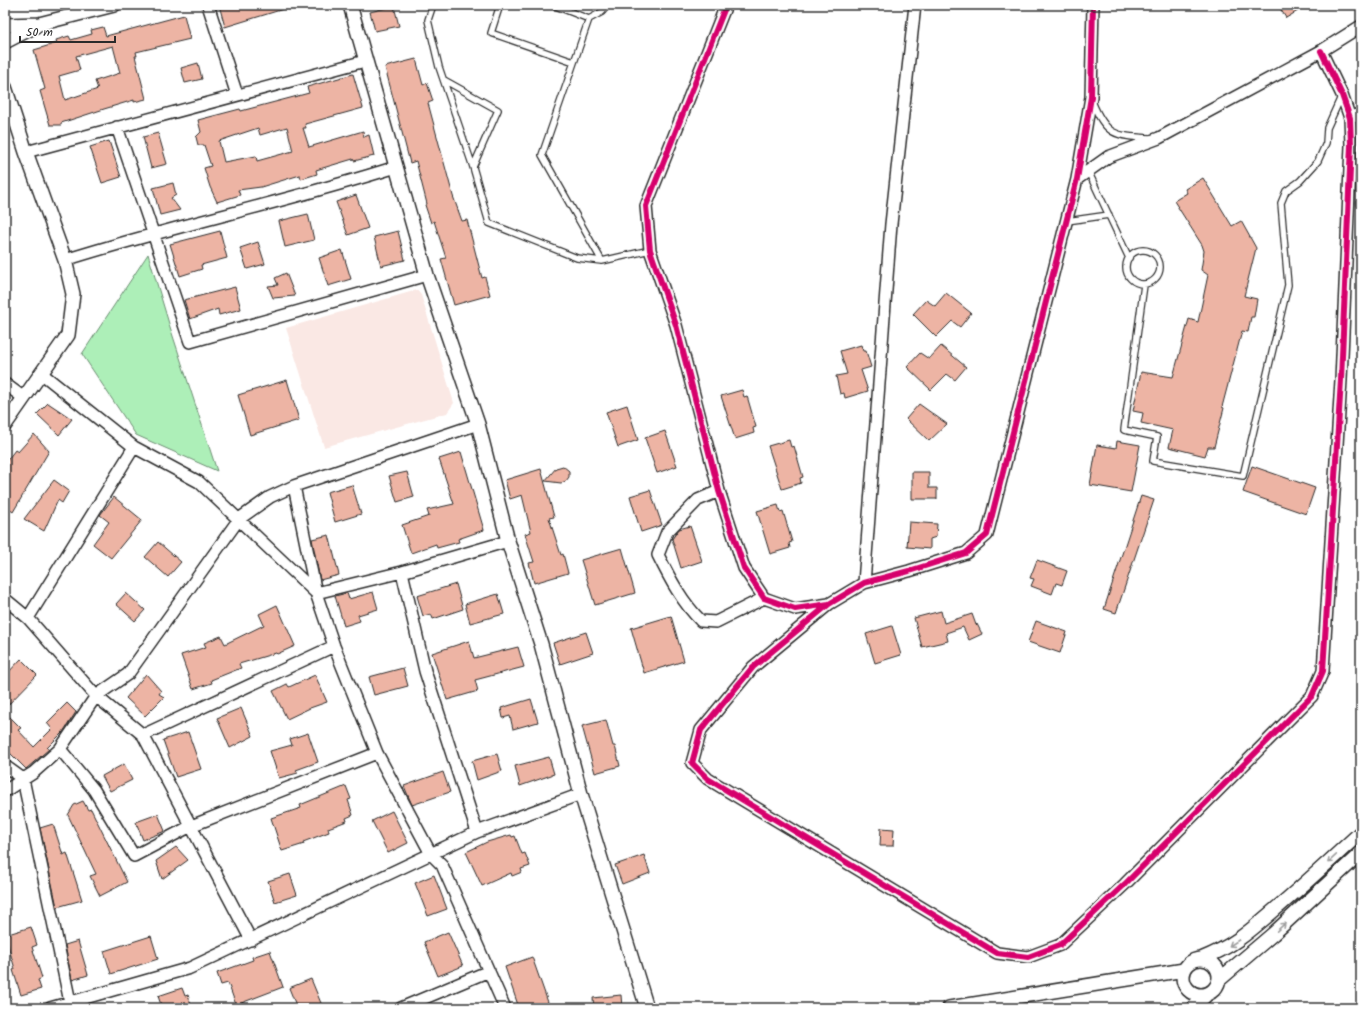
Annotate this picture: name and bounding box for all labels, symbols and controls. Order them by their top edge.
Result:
scale bar [20,18,115,44]
text: 50 m [26,23,53,42]
one-way arrow [1328,854,1338,863]
one-way arrow [1276,923,1286,932]
one-way arrow [1229,939,1240,947]

